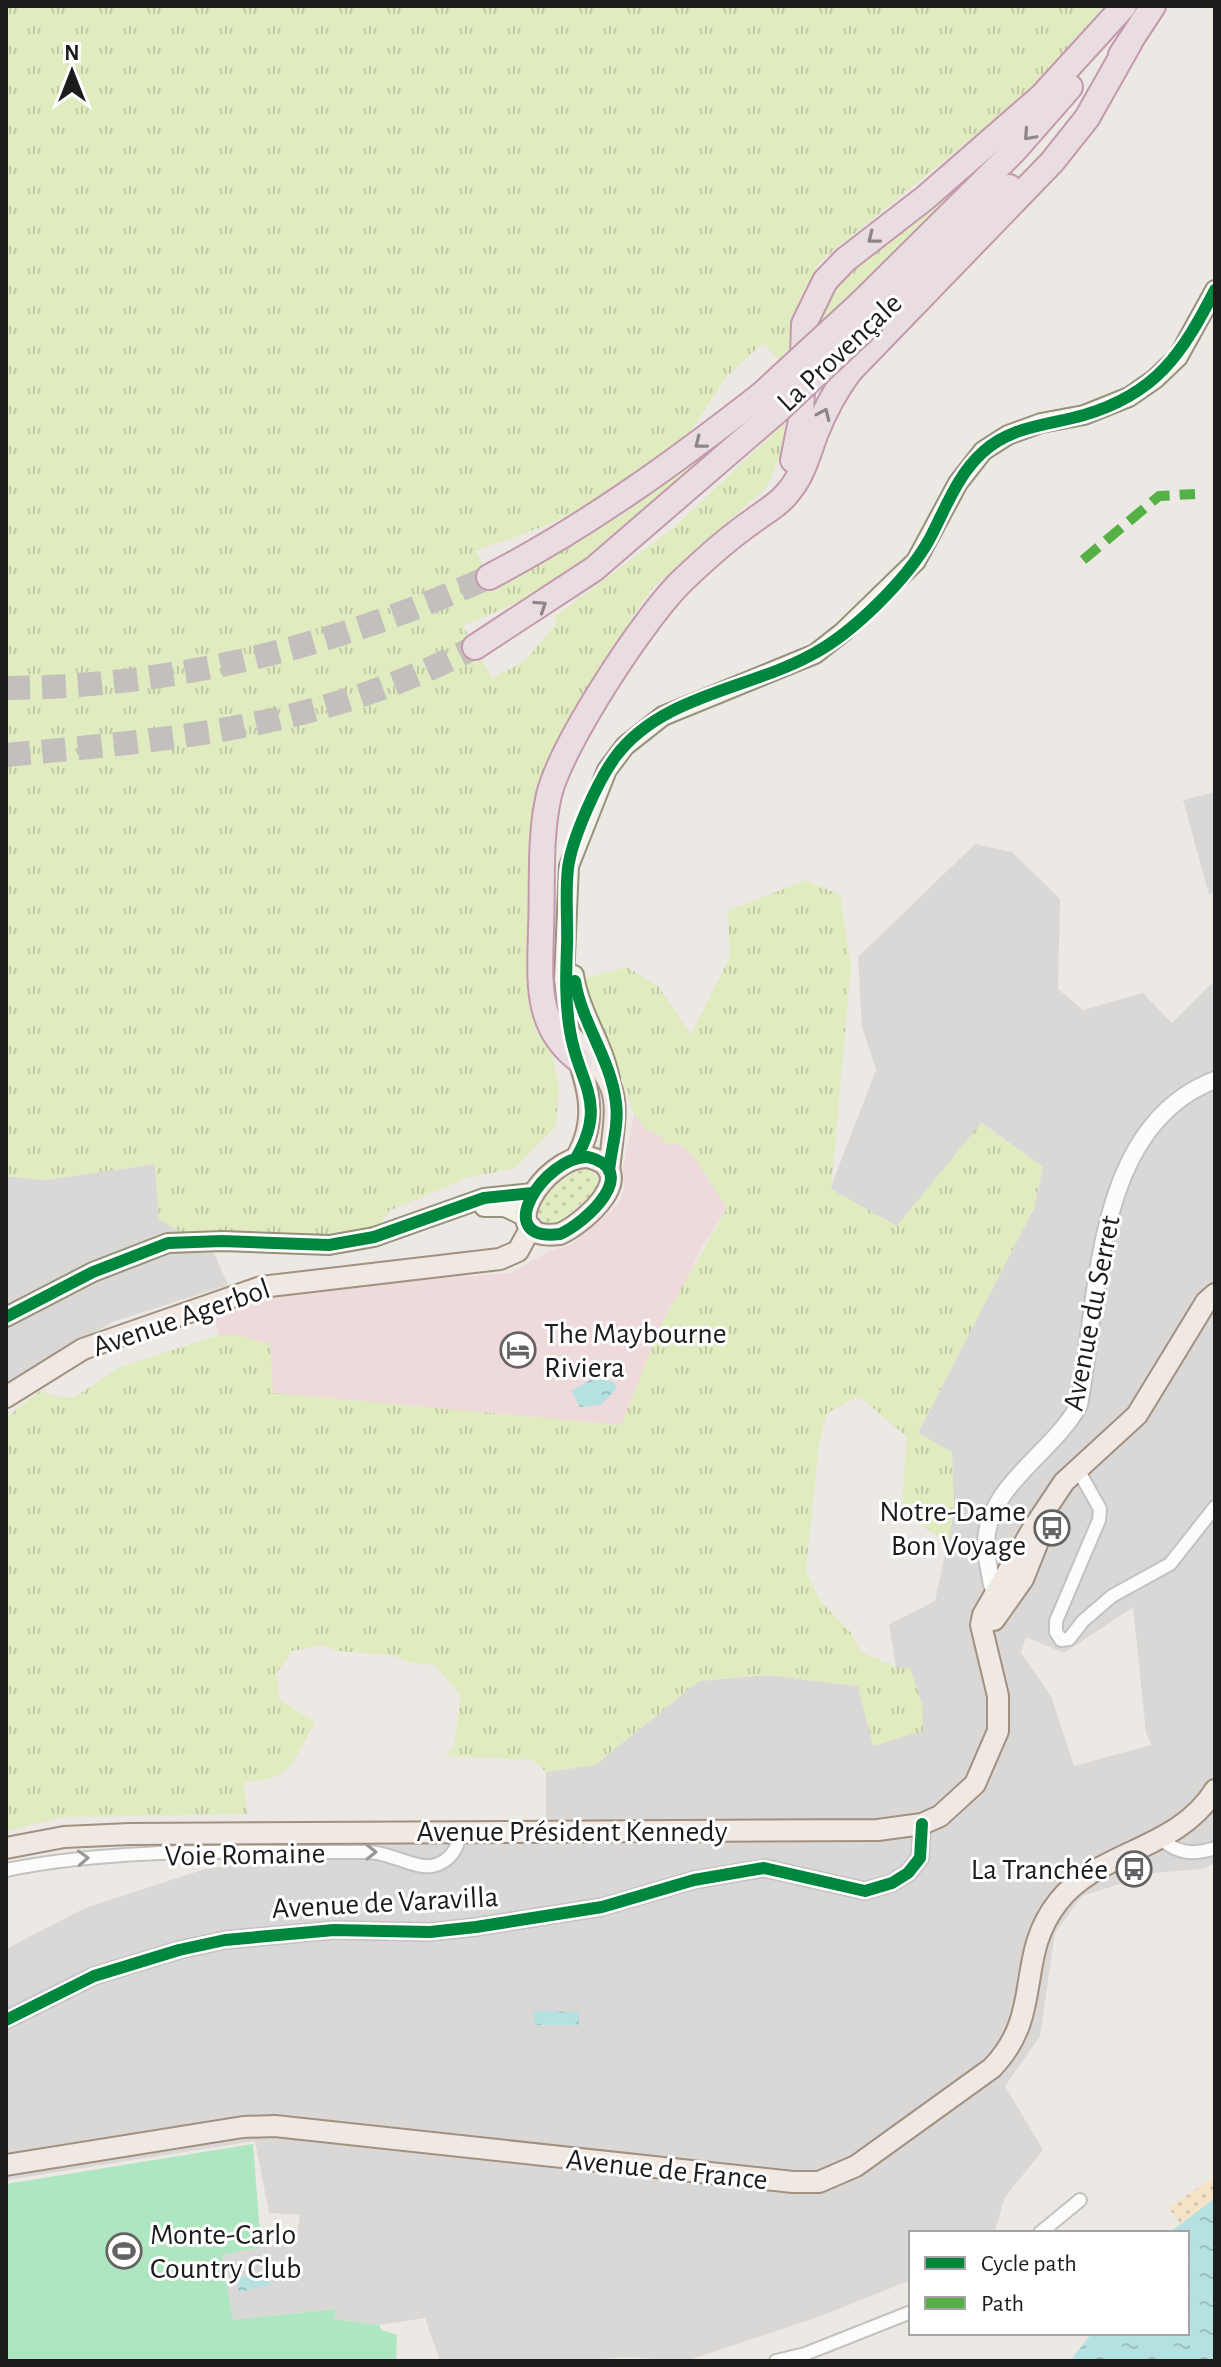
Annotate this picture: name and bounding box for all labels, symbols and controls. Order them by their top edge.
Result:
north arrow [32,32,112,112]
text: N [64,42,80,64]
one-way arrow [1024,126,1039,141]
one-way arrow [868,228,883,243]
street label: La Provençale [772,288,908,418]
one-way arrow [815,408,831,422]
one-way arrow [694,433,709,447]
one-way arrow [532,600,547,615]
street label: Avenue du Serret [1058,1213,1126,1413]
street label: Avenue Agerbol [89,1274,274,1362]
place label: The Maybourne Riviera [544,1319,727,1383]
hotel icon: The Maybourne Riviera [499,1331,537,1369]
place label: Notre-Dame Bon Voyage [879,1497,1026,1561]
bus stop icon: Notre-Dame Bon Voyage [1033,1509,1071,1547]
street label: Avenue Président Kennedy [416,1817,728,1847]
street label: Voie Romaine [164,1839,326,1871]
one-way arrow [365,1843,378,1861]
one-way arrow [77,1850,90,1867]
bus stop icon: La Tranchée [1115,1850,1153,1888]
place label: La Tranchée [971,1855,1108,1885]
street label: Avenue de Varavilla [271,1882,499,1924]
street label: Avenue de France [565,2144,769,2195]
place label: Monte-Carlo Country Club [150,2220,301,2284]
legend [909,2231,1189,2335]
sports icon: Monte-Carlo Country Club [105,2232,143,2270]
text: Cycle path [981,2252,1077,2276]
text: Path [981,2292,1024,2316]

